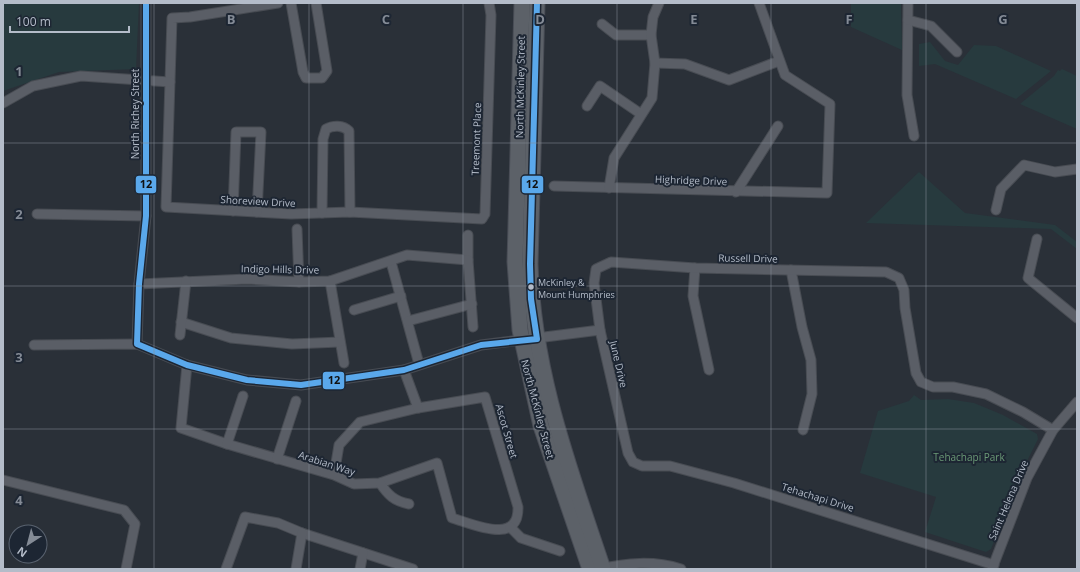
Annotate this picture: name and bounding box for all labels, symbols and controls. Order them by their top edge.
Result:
scale bar [10,8,129,34]
text: B [227,10,236,28]
text: C [382,10,390,28]
text: D [535,10,545,28]
text: E [690,10,698,28]
text: F [845,10,853,28]
text: G [998,10,1008,28]
text: 100 m [16,13,51,30]
street label: North McKinley Street [512,35,528,138]
text: 1 [15,62,23,80]
street label: North Richey Street [128,68,142,159]
street label: Treemont Place [468,102,484,176]
street label: Highridge Drive [655,172,728,188]
line badge: 12 [135,175,157,194]
line badge: 12 [521,175,544,194]
text: 12 [140,176,152,191]
text: 12 [526,176,538,191]
street label: Shoreview Drive [220,192,296,210]
text: 2 [15,205,23,223]
street label: Russell Drive [718,250,778,266]
street label: Indigo Hills Drive [241,261,320,277]
place label: McKinley & Mount Humphries [538,276,615,301]
marker: McKinley & Mount Humphries [526,282,536,292]
street label: June Drive [607,338,631,389]
text: 3 [15,348,23,366]
street label: North McKinley Street [518,358,558,461]
line badge: 12 [322,371,345,390]
text: 12 [328,372,340,387]
street label: Ascot Street [493,402,522,460]
street label: Arabian Way [297,447,358,479]
park label: Tehachapi Park [933,450,1005,464]
street label: Saint Helena Drive [985,457,1031,542]
street label: Tehachapi Drive [780,479,856,515]
text: 4 [15,491,23,509]
north arrow [8,524,48,564]
text: N [14,544,30,561]

